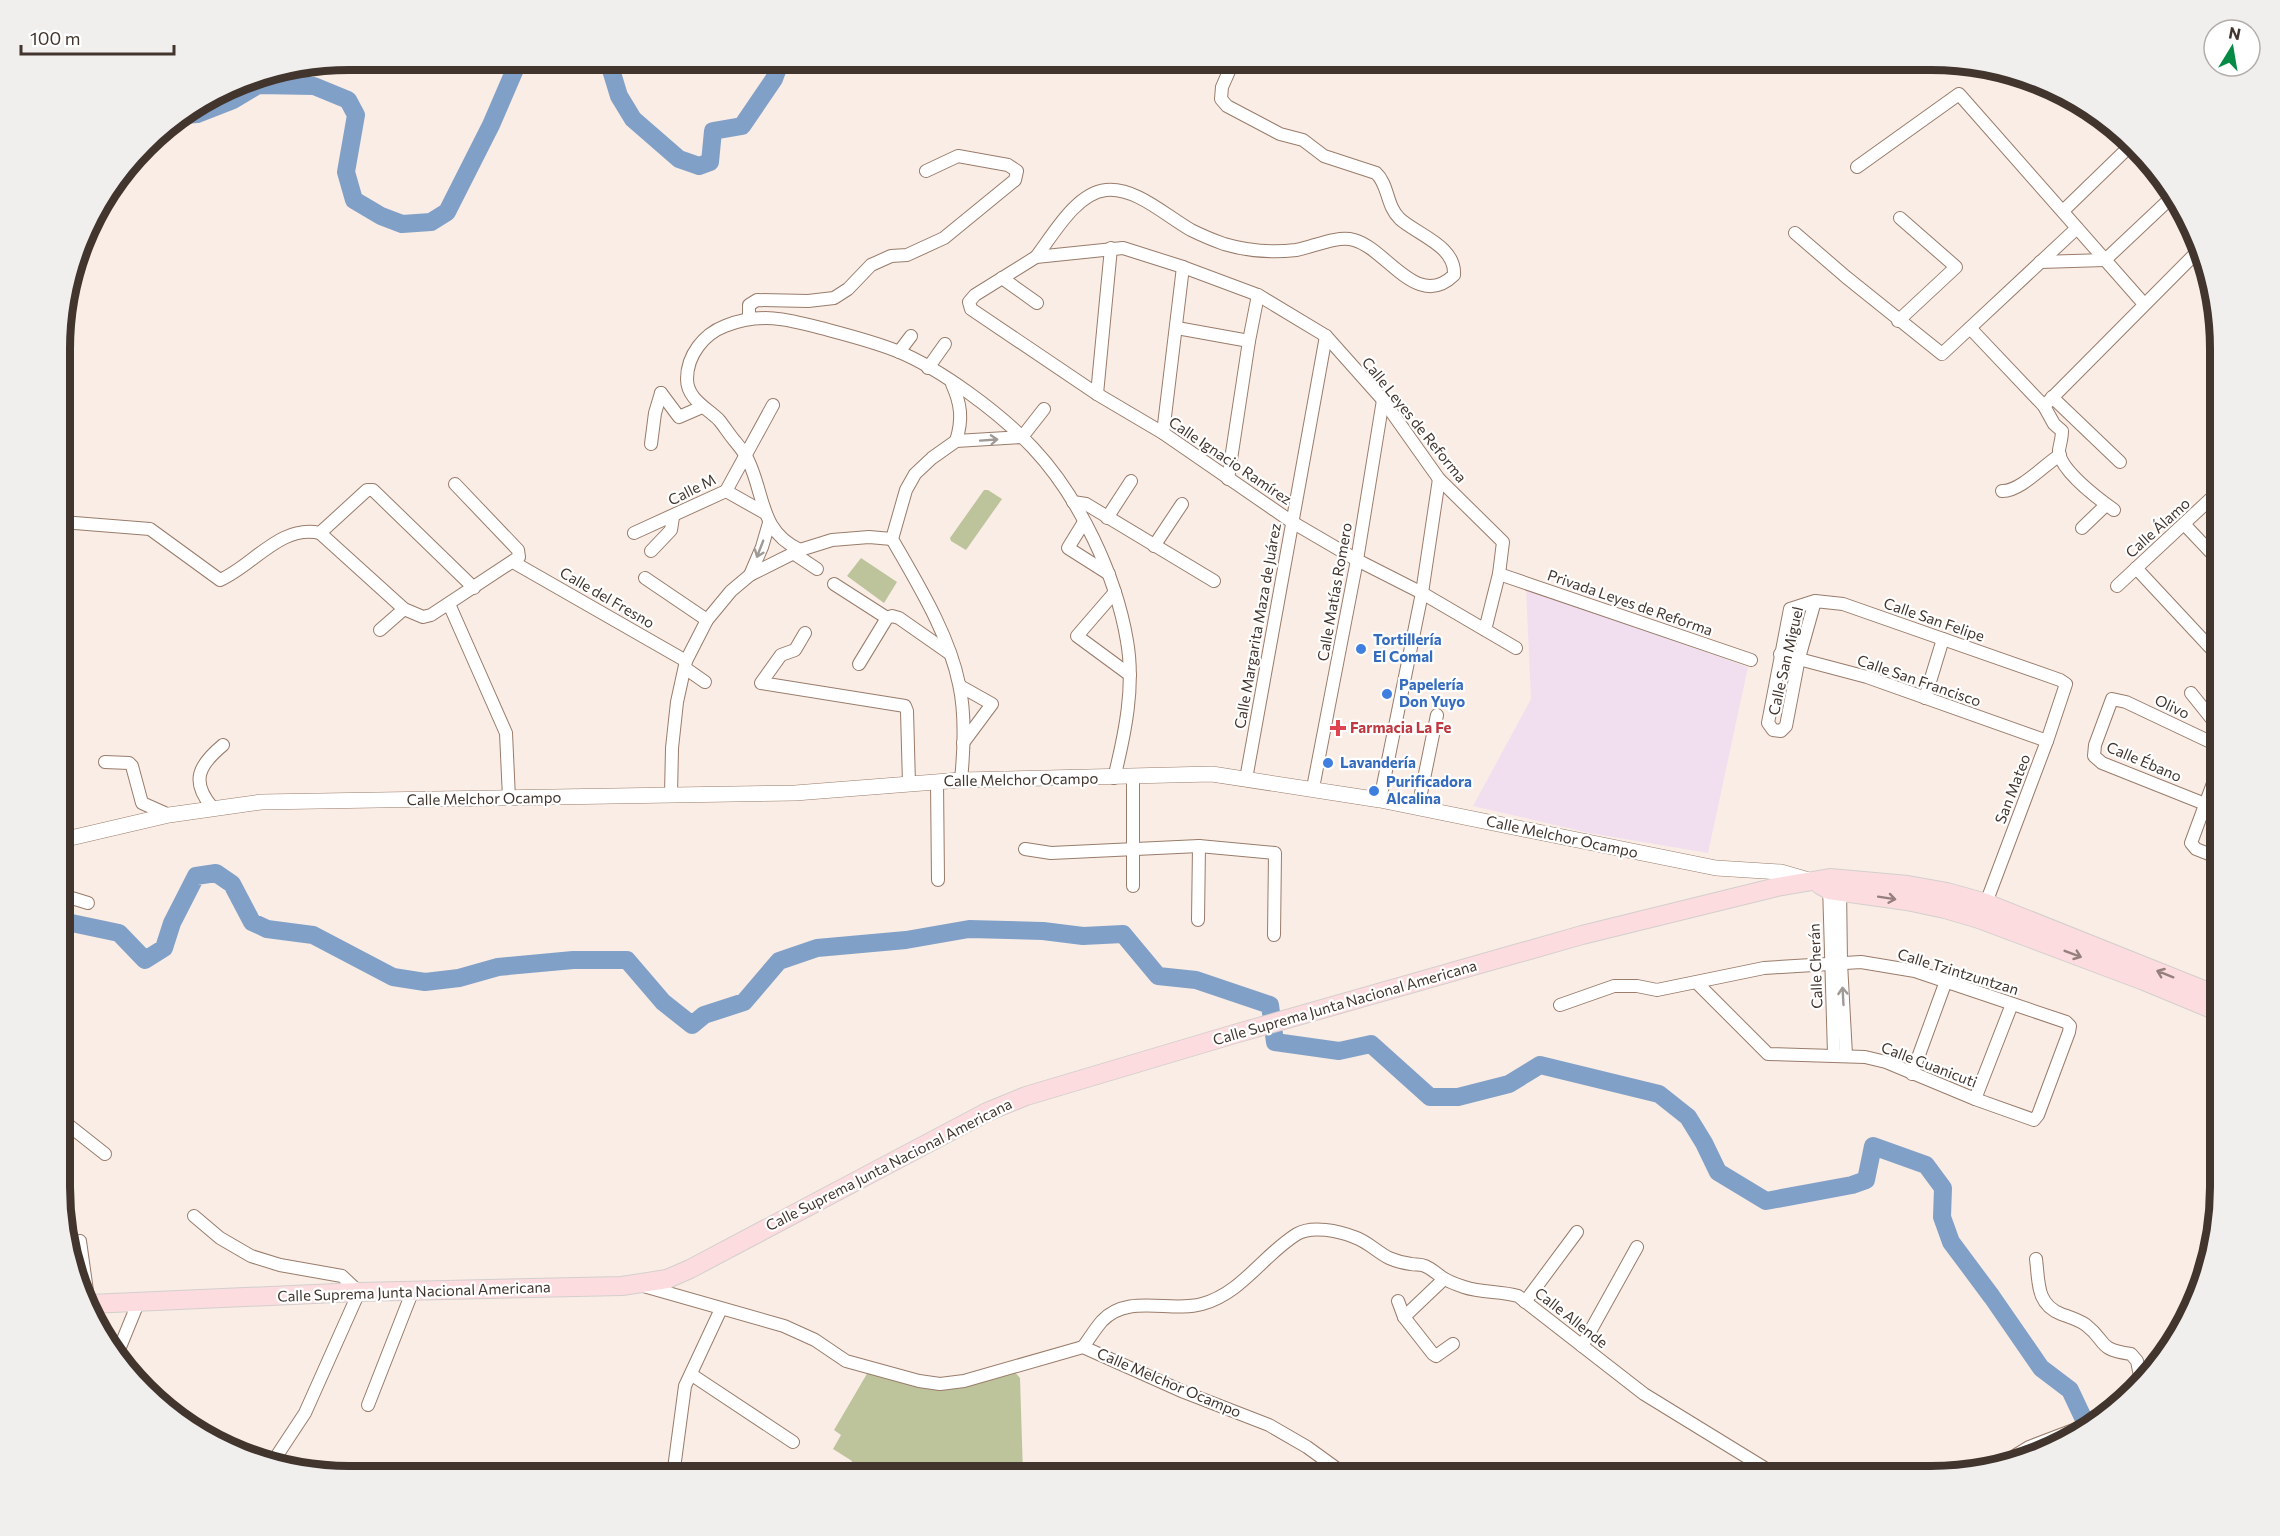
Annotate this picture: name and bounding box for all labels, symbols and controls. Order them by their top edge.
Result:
scale bar [21,18,174,56]
north arrow [2202,18,2262,78]
text: N [2227,22,2243,43]
text: 100 m [30,27,80,49]
street label: Calle Leyes de Reforma [1359,353,1471,486]
street label: Calle Ignacio Ramírez [1166,412,1295,508]
one-way arrow [979,434,999,445]
street label: Calle M [665,470,718,509]
street label: Calle Álamo [2121,493,2193,561]
street label: Calle Matías Romero [1313,521,1355,663]
street label: Calle Margarita Maza de Juárez [1230,522,1284,730]
one-way arrow [754,539,765,558]
street label: Calle del Fresno [557,563,658,631]
street label: Privada Leyes de Reforma [1545,565,1715,639]
street label: Calle San Felipe [1882,593,1987,645]
street label: Calle San Miguel [1764,605,1806,717]
place label: Tortillería El Comal [1373,630,1442,665]
marker: Tortillería El Comal [1354,642,1368,656]
street label: Calle San Francisco [1855,650,1984,710]
place label: Papelería Don Yuyo [1399,675,1465,710]
marker: Papelería Don Yuyo [1380,687,1394,701]
street label: Olivo [2152,690,2193,722]
place label: Farmacia La Fe [1350,718,1452,736]
marker: Farmacia La Fe [1331,721,1345,735]
street label: Calle Ébano [2104,736,2185,785]
street label: San Mateo [1991,751,2034,826]
place label: Lavandería [1340,753,1416,771]
marker: Lavandería [1321,756,1335,770]
street label: Calle Melchor Ocampo [943,769,1099,789]
place label: Purificadora Alcalina [1386,772,1472,807]
marker: Purificadora Alcalina [1367,784,1381,798]
street label: Calle Melchor Ocampo [406,788,562,808]
street label: Calle Melchor Ocampo [1485,811,1640,861]
one-way arrow [1876,893,1896,904]
street label: Calle Cherán [1805,923,1825,1009]
street label: Calle Tzintzuntzan [1896,944,2021,998]
one-way arrow [2063,949,2082,960]
street label: Calle Suprema Junta Nacional Americana [1211,956,1479,1048]
one-way arrow [2156,968,2175,979]
one-way arrow [1837,987,1848,1007]
street label: Calle Cuanicuti [1879,1038,1980,1091]
street label: Calle Suprema Junta Nacional Americana [763,1094,1015,1234]
street label: Calle Suprema Junta Nacional Americana [277,1277,551,1305]
street label: Calle Allende [1532,1283,1612,1351]
street label: Calle Melchor Ocampo [1095,1344,1244,1421]

